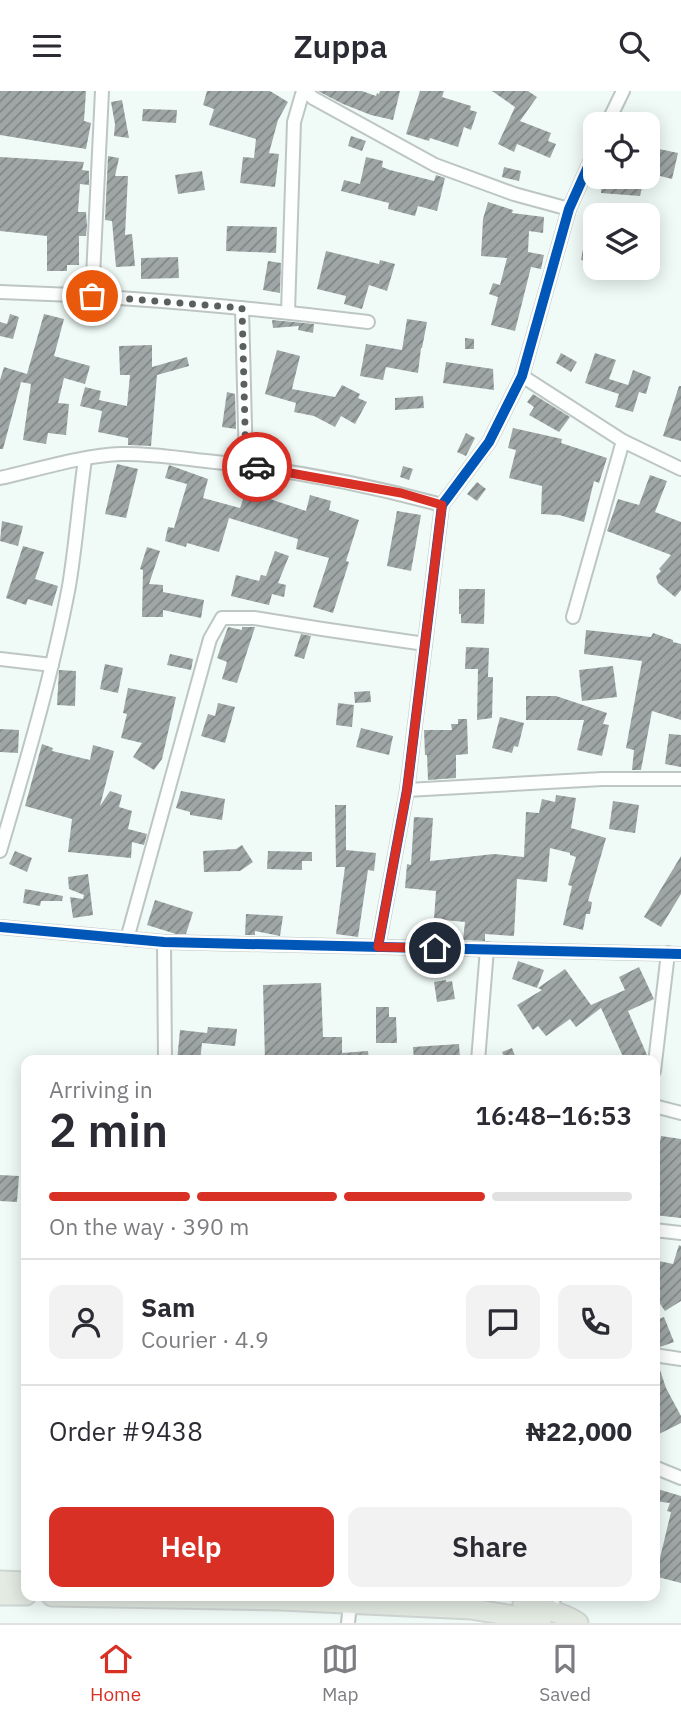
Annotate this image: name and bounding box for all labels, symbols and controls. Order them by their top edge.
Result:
text: Zuppa [293,25,388,67]
icon: menu [28,27,66,65]
icon: search [615,27,653,65]
map controls [583,112,660,280]
button: locate [583,112,660,189]
button: layers [583,203,660,280]
pin [62,266,122,326]
icon: bag [73,277,111,315]
courier [222,432,292,502]
icon: car [238,448,276,486]
pin [405,918,465,978]
icon: home [416,929,454,967]
text: Arriving in [49,1074,153,1104]
text: 16:48–16:53 [475,1098,632,1132]
text: 2 min [49,1100,168,1160]
text: On the way · 390 m [49,1211,249,1241]
button: person [49,1285,123,1359]
button: chat [466,1285,540,1359]
button: phone [558,1285,632,1359]
text: Sam [141,1290,195,1324]
text: Courier · 4.9 [141,1324,269,1354]
text: Order #9438 [49,1414,203,1448]
text: ₦22,000 [526,1414,632,1448]
button: Help [49,1507,334,1587]
button: Share [348,1507,632,1587]
tab: Home [90,1640,141,1706]
tab: Map [321,1640,359,1706]
tab: Saved [539,1640,591,1706]

